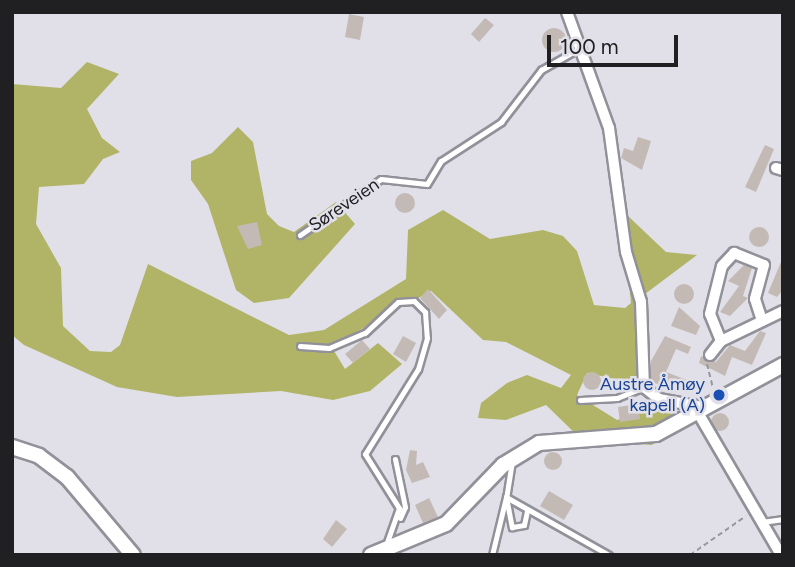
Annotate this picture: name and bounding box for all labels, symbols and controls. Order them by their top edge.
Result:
scale bar [550,21,681,65]
text: 100 m [560,34,619,59]
street label: Søreveien [305,174,383,236]
place label: Austre Åmøy kapell (A) [600,374,705,416]
marker: Austre Åmøy kapell (A) [711,387,727,403]

